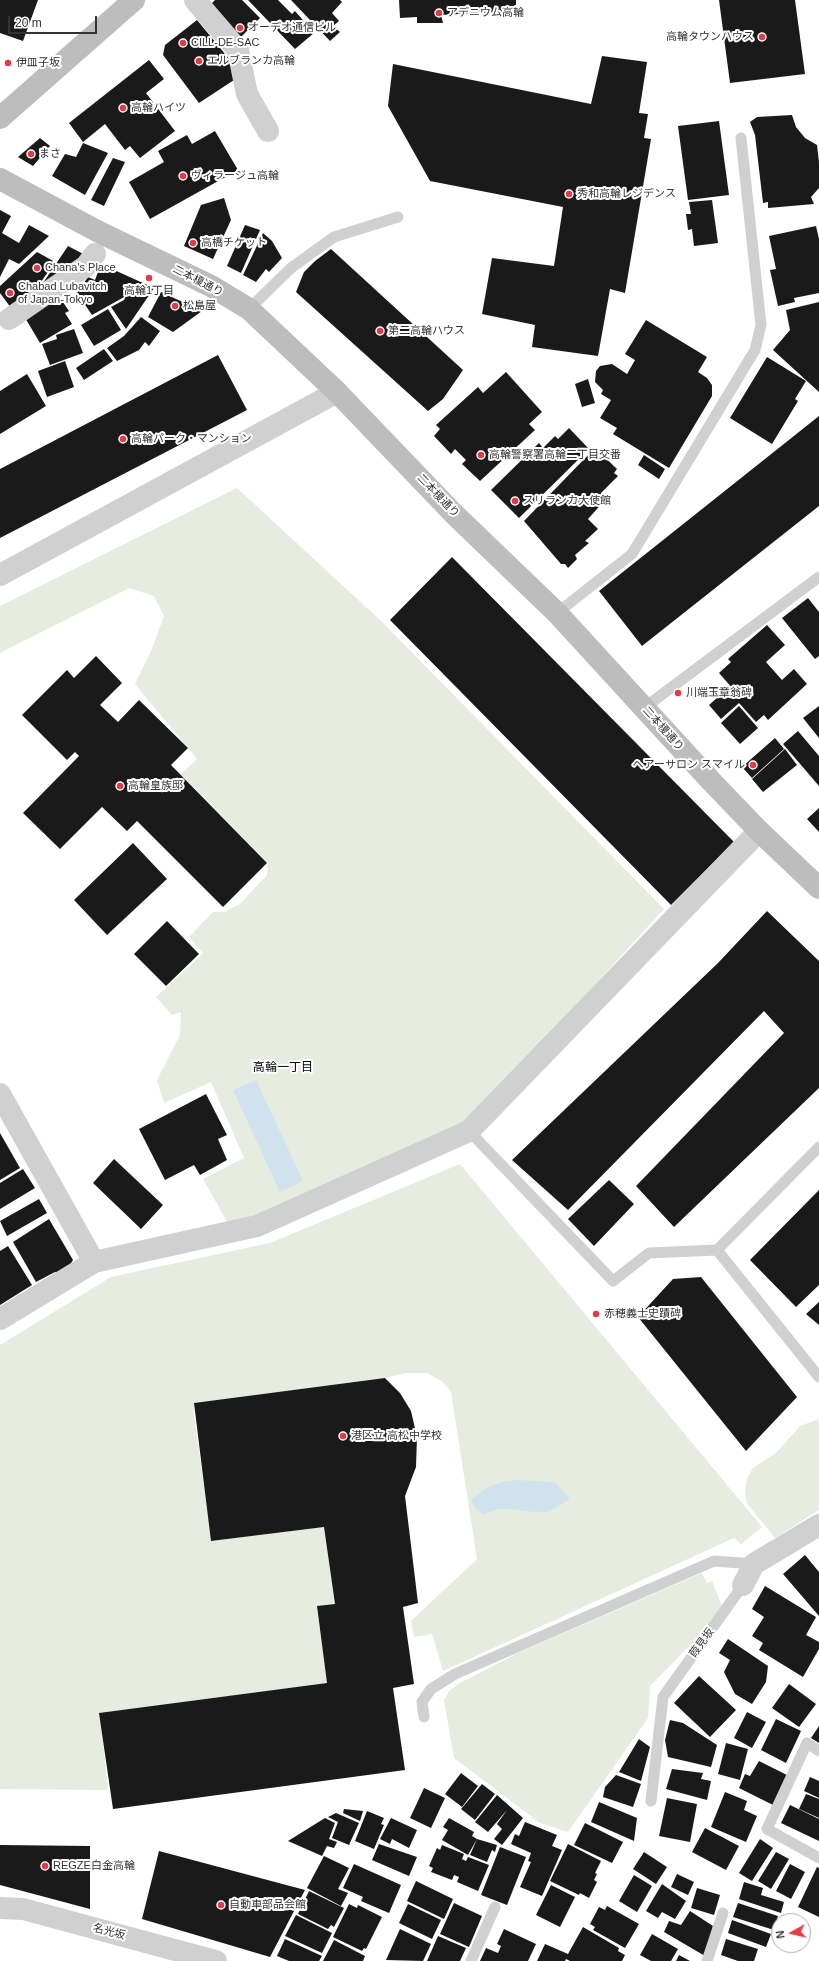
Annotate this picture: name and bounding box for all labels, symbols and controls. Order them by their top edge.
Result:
place label: アデニウム高輪 [447,6,524,20]
scale bar [10,8,99,34]
marker: アデニウム高輪 [434,8,444,18]
text: 20 m [15,16,42,30]
place label: オーデオ通信ビル [248,21,336,35]
marker: オーデオ通信ビル [235,23,245,33]
place label: 高輪タウンハウス [666,30,754,44]
marker: 高輪タウンハウス [757,32,767,42]
place label: CILL-DE-SAC [191,36,259,50]
marker: CILL-DE-SAC [178,38,188,48]
place label: エルブランカ高輪 [207,54,295,68]
place label: 伊皿子坂 [16,56,60,70]
marker: エルブランカ高輪 [194,56,204,66]
marker: 伊皿子坂 [3,58,13,68]
place label: 高輪ハイツ [131,101,186,115]
marker: 高輪ハイツ [118,103,128,113]
place label: まさ [39,147,61,161]
marker: まさ [26,149,36,159]
place label: ヴィラージュ高輪 [191,169,279,183]
marker: ヴィラージュ高輪 [178,171,188,181]
place label: 秀和高輪レジデンス [577,187,676,201]
marker: 秀和高輪レジデンス [564,189,574,199]
place label: 高橋チケット [201,236,267,250]
marker: 高橋チケット [188,238,198,248]
place label: Chana's Place [45,261,116,275]
marker: Chana's Place [32,263,42,273]
street label: 二本榎通り [171,263,225,299]
marker: 高輪1丁目 [144,273,154,283]
place label: Chabad Lubavitch of Japan-Tokyo [18,280,107,306]
place label: 高輪1丁目 [124,284,174,298]
marker: Chabad Lubavitch of Japan-Tokyo [5,288,15,298]
place label: 松島屋 [183,299,216,313]
marker: 松島屋 [170,301,180,311]
place label: 第二高輪ハウス [388,324,465,338]
marker: 第二高輪ハウス [375,326,385,336]
place label: 高輪パーク・マンション [131,432,252,446]
marker: 高輪パーク・マンション [118,434,128,444]
place label: 高輪警察署高輪二丁目交番 [489,448,621,462]
marker: 高輪警察署高輪二丁目交番 [476,450,486,460]
street label: 二本榎通り [414,472,462,520]
place label: スリランカ大使館 [523,494,611,508]
marker: スリランカ大使館 [510,496,520,506]
place label: 川端玉章翁碑 [686,686,752,700]
marker: 川端玉章翁碑 [673,688,683,698]
street label: 二本榎通り [640,704,686,754]
place label: ヘアーサロン スマイル [633,758,745,772]
marker: ヘアーサロン スマイル [748,760,758,770]
place label: 高輪皇族邸 [128,779,183,793]
marker: 高輪皇族邸 [115,781,125,791]
district label: 高輪一丁目 [253,1061,313,1075]
place label: 赤穂義士史蹟碑 [604,1307,681,1321]
marker: 赤穂義士史蹟碑 [591,1309,601,1319]
place label: 港区立 高松中学校 [351,1429,442,1443]
marker: 港区立 高松中学校 [338,1431,348,1441]
street label: 葭見坂 [687,1626,717,1660]
place label: REGZE白金高輪 [53,1859,135,1873]
marker: REGZE白金高輪 [40,1861,50,1871]
place label: 自動車部品会館 [229,1898,306,1912]
marker: 自動車部品会館 [216,1900,226,1910]
north arrow [771,1913,811,1953]
street label: 名光坂 [91,1921,127,1943]
text: N [774,1930,787,1939]

